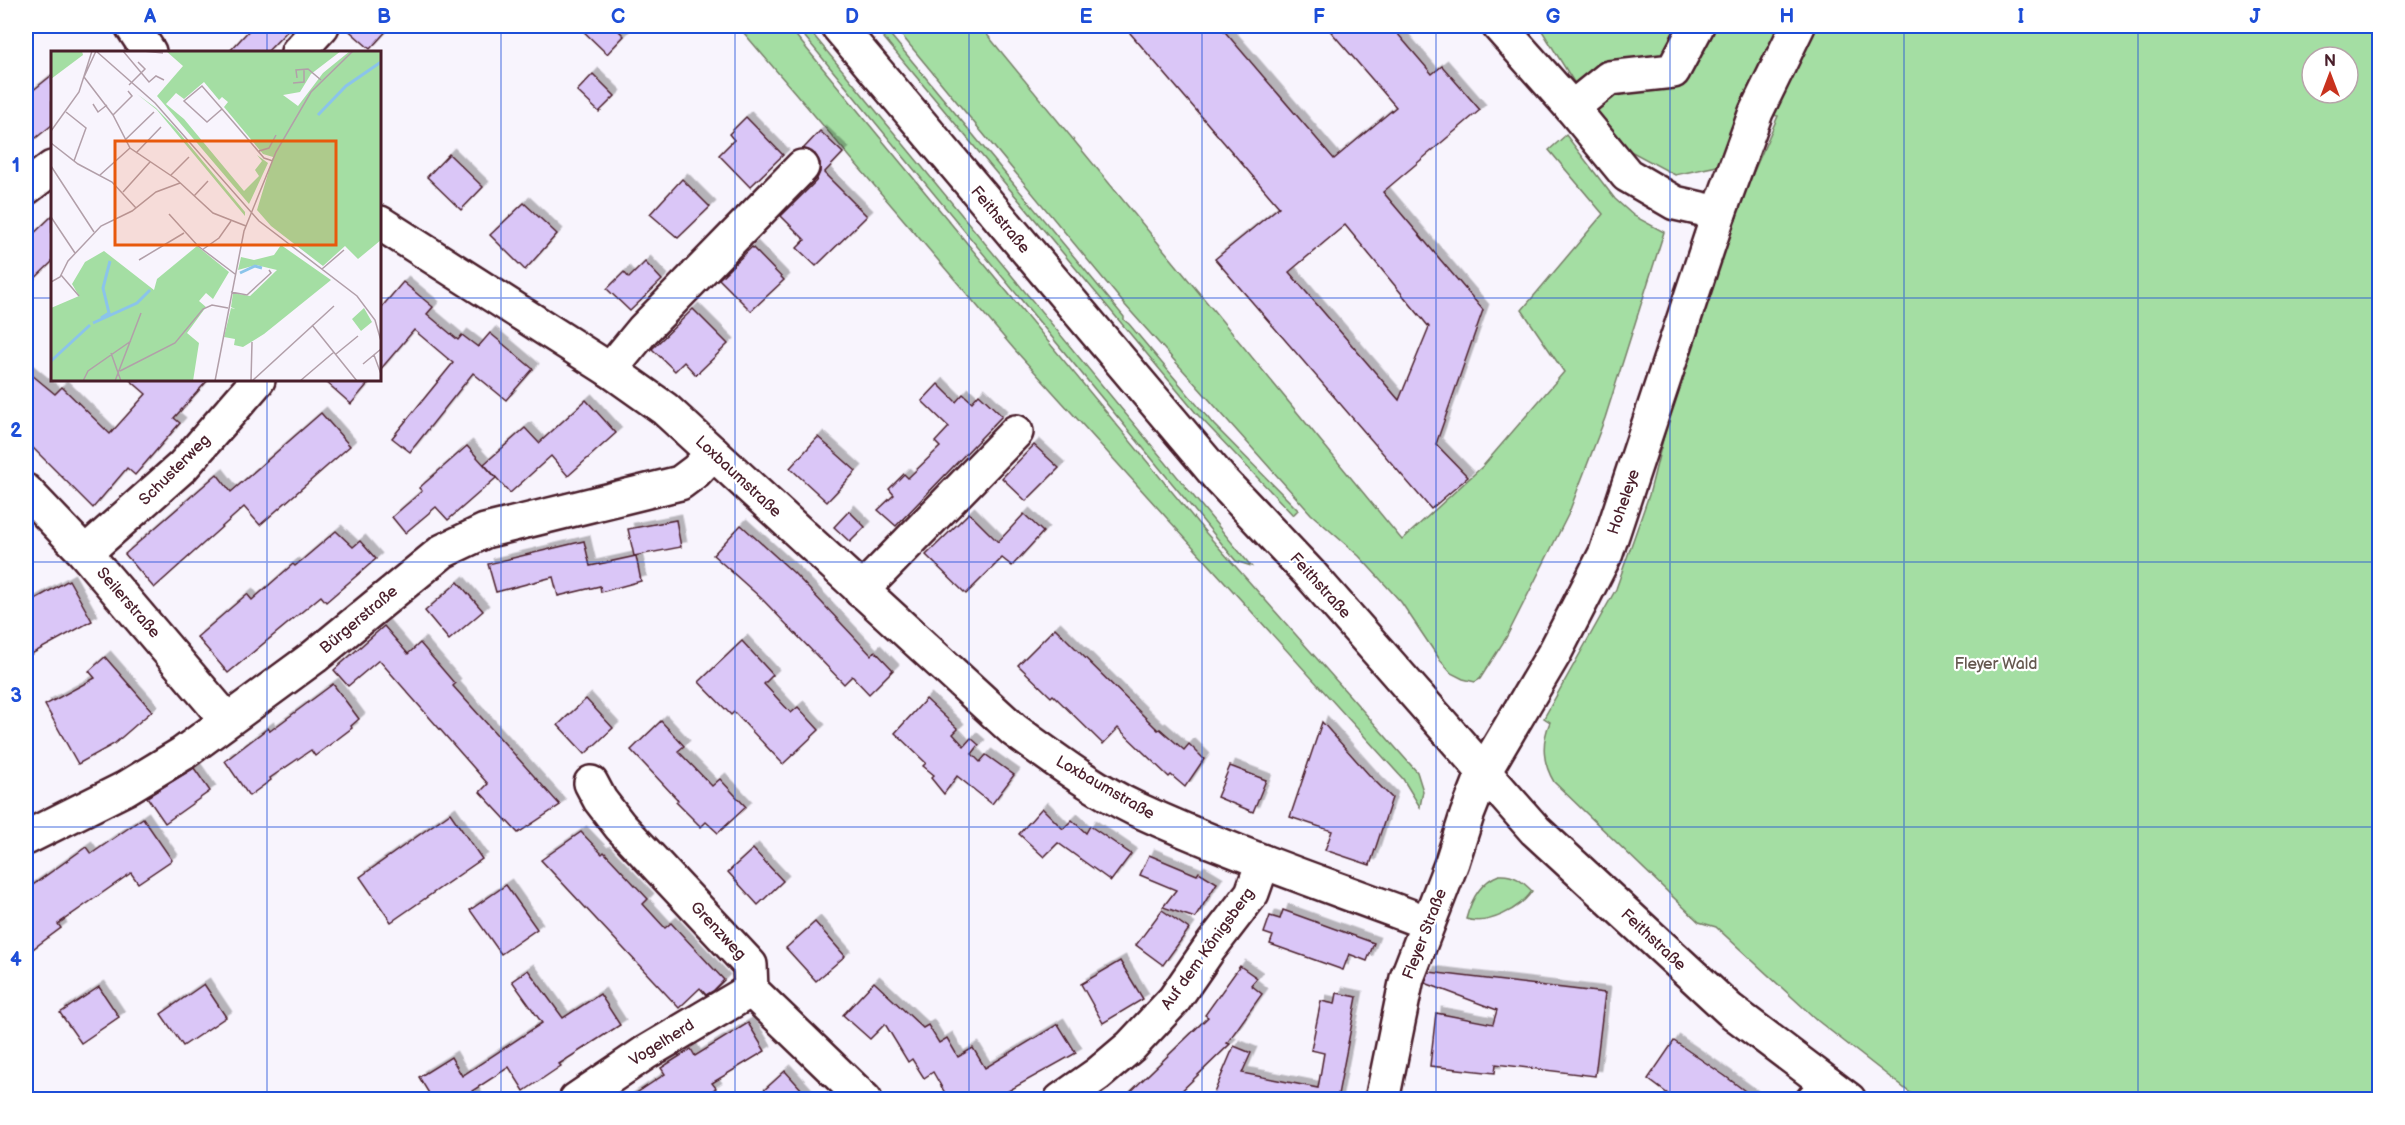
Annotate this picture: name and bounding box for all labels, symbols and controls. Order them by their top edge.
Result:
text: A [143,5,157,29]
text: B [377,5,391,29]
text: C [611,5,625,29]
text: D [845,5,859,29]
text: E [1080,5,1093,29]
text: F [1313,5,1325,29]
text: G [1546,5,1561,29]
text: H [1780,5,1794,29]
text: I [2018,5,2024,29]
text: J [2250,5,2262,29]
north arrow [2300,45,2360,105]
inset map [51,51,381,381]
text: N [2324,52,2336,71]
text: 1 [12,154,20,178]
street label: Feithstraße [966,183,1034,258]
text: 2 [10,419,22,443]
street label: Schusterweg [135,430,215,510]
street label: Loxbaumstraße [691,432,785,522]
street label: Hoheleye [1604,466,1644,537]
street label: Feithstraße [1286,549,1355,623]
street label: Seilerstraße [92,564,164,643]
street label: Bürgerstraße [316,582,402,658]
park label: Fleyer Wald [1955,655,2037,674]
text: 3 [10,684,22,708]
street label: Loxbaumstraße [1052,752,1158,824]
street label: Auf dem Königsberg [1157,884,1259,1014]
street label: Fleyer Straße [1399,886,1451,982]
street label: Grenzweg [686,898,750,964]
street label: Feithstraße [1617,905,1690,975]
text: 4 [10,948,22,972]
street label: Vogelherd [626,1016,698,1070]

